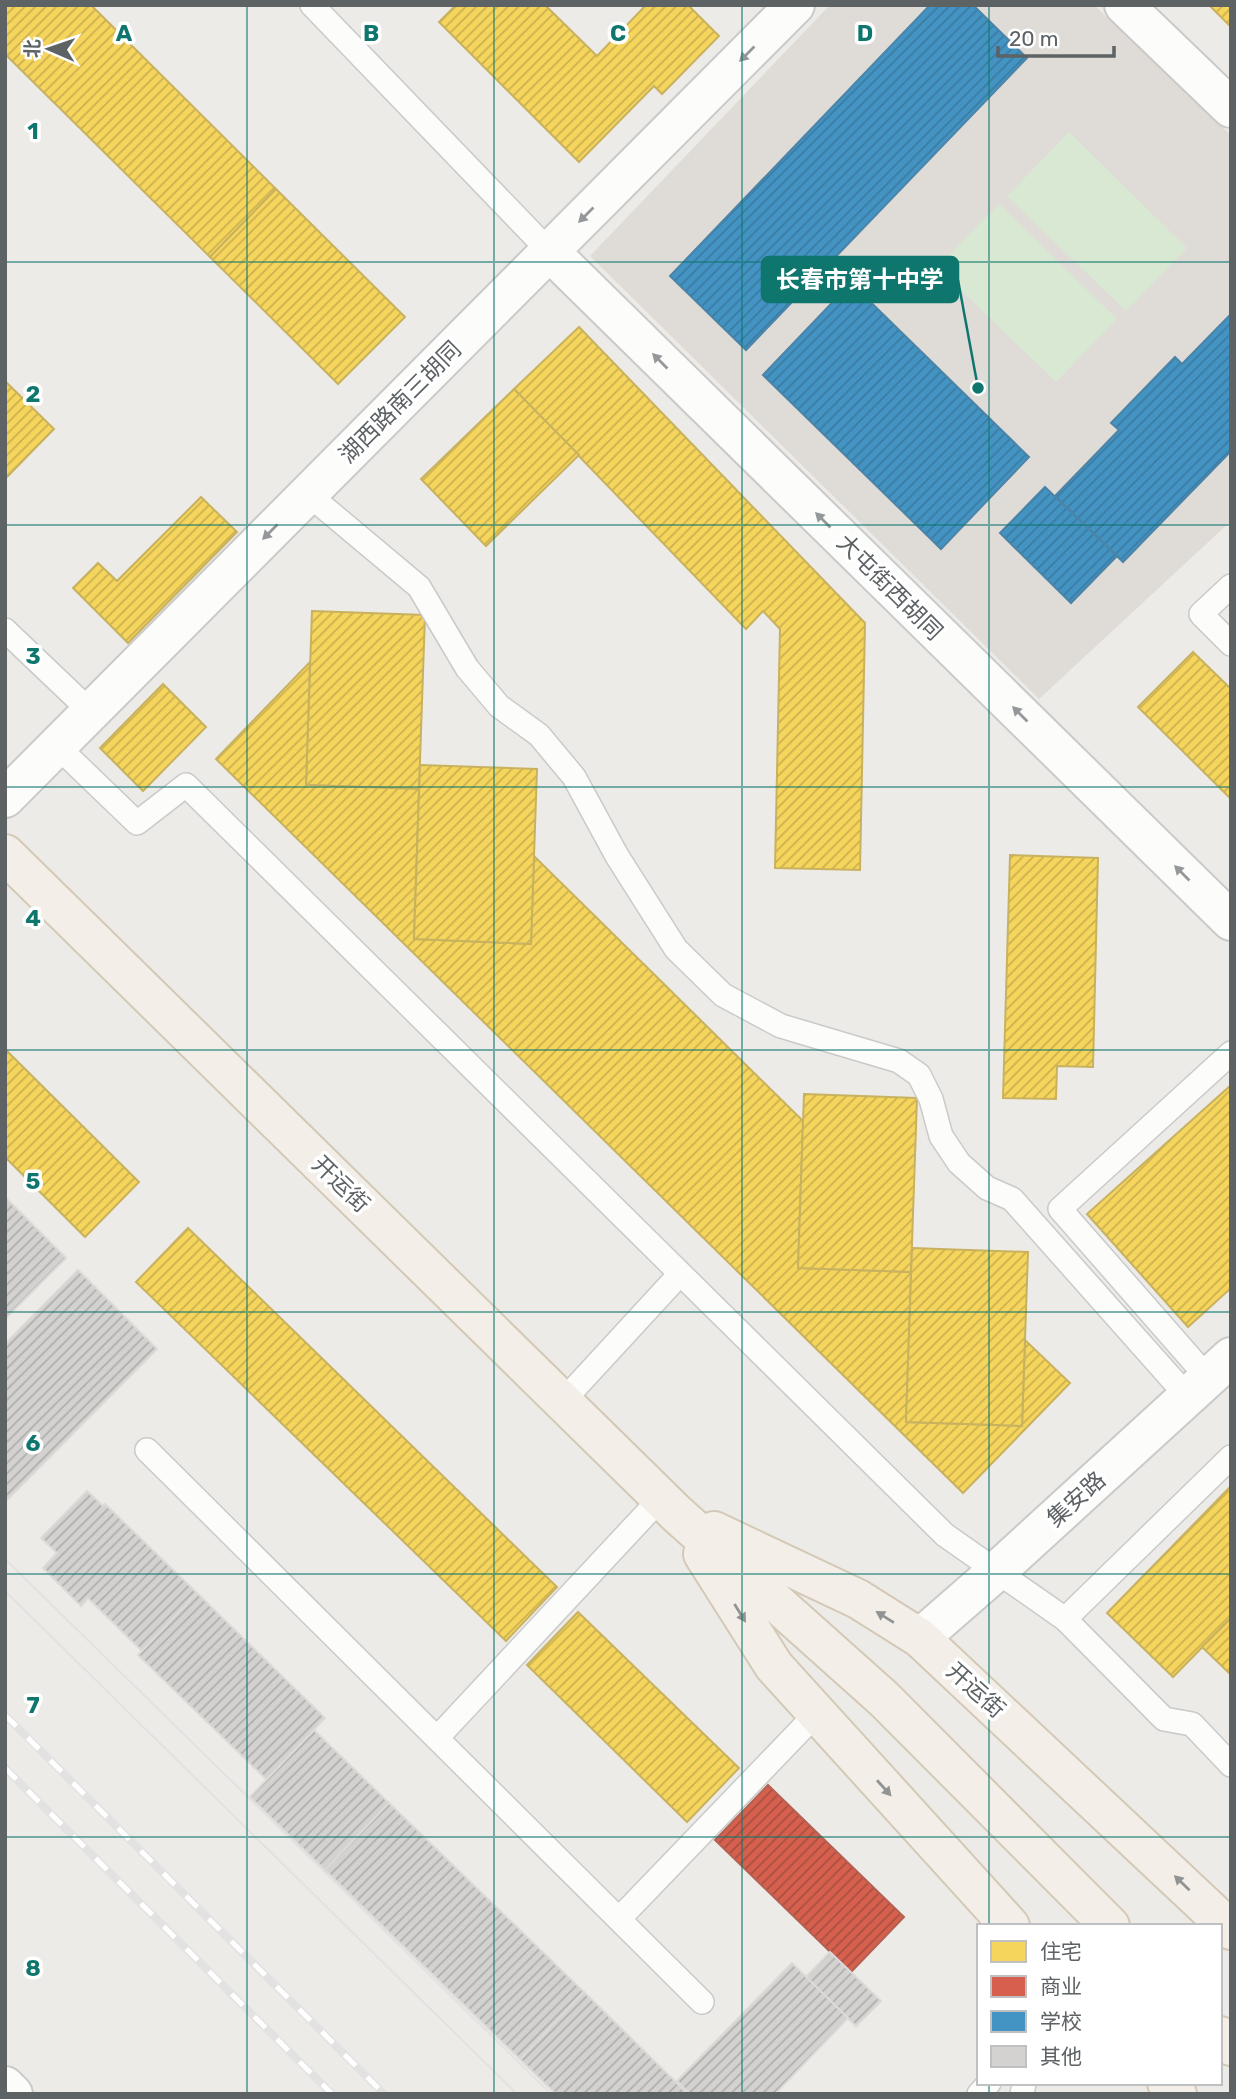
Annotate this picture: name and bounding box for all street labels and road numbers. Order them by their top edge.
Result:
street label: 湖西路南三胡同 [333,335,467,469]
street label: 大屯街西胡同 [831,528,949,646]
street label: 开运街 [306,1150,376,1218]
street label: 集安路 [1041,1466,1111,1532]
street label: 开运街 [941,1657,1011,1723]

